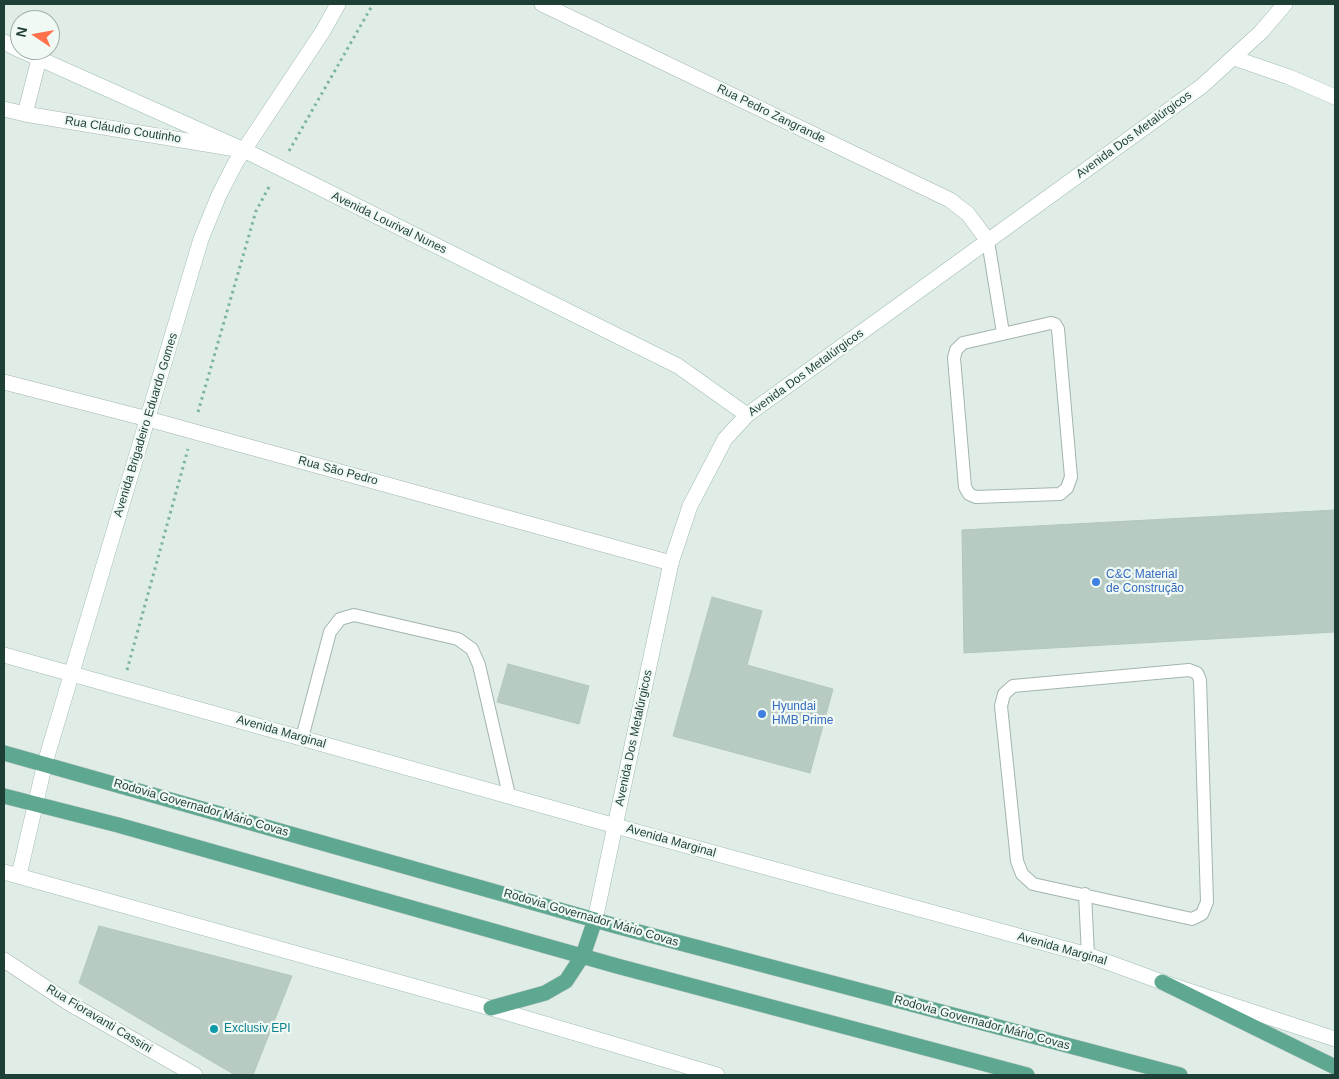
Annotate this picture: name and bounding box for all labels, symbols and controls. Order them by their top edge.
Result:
north arrow [10,10,60,60]
text: N [12,25,30,39]
street label: Rua Pedro Zangrande [714,82,828,146]
street label: Avenida Dos Metalúrgicos [1073,88,1195,182]
street label: Rua Cláudio Coutinho [64,114,182,146]
street label: Avenida Lourival Nunes [329,189,449,257]
street label: Avenida Dos Metalúrgicos [745,326,867,420]
street label: Avenida Brigadeiro Eduardo Gomes [111,331,181,519]
street label: Rua São Pedro [297,453,379,489]
place label: C&C Material de Construção [1106,568,1184,596]
marker: C&C Material de Construção [1090,576,1102,588]
street label: Avenida Dos Metalúrgicos [612,668,656,808]
place label: Hyundai HMB Prime [772,700,833,728]
marker: Hyundai HMB Prime [756,708,768,720]
street label: Avenida Marginal [235,712,327,752]
street label: Rodovia Governador Mário Covas [112,776,290,840]
street label: Avenida Marginal [625,821,717,861]
street label: Rodovia Governador Mário Covas [502,886,680,950]
street label: Avenida Marginal [1016,929,1108,969]
street label: Rua Fioravanti Cassini [44,982,154,1056]
street label: Rodovia Governador Mário Covas [893,993,1071,1053]
place label: Exclusiv EPI [224,1022,291,1036]
marker: Exclusiv EPI [208,1023,220,1035]

